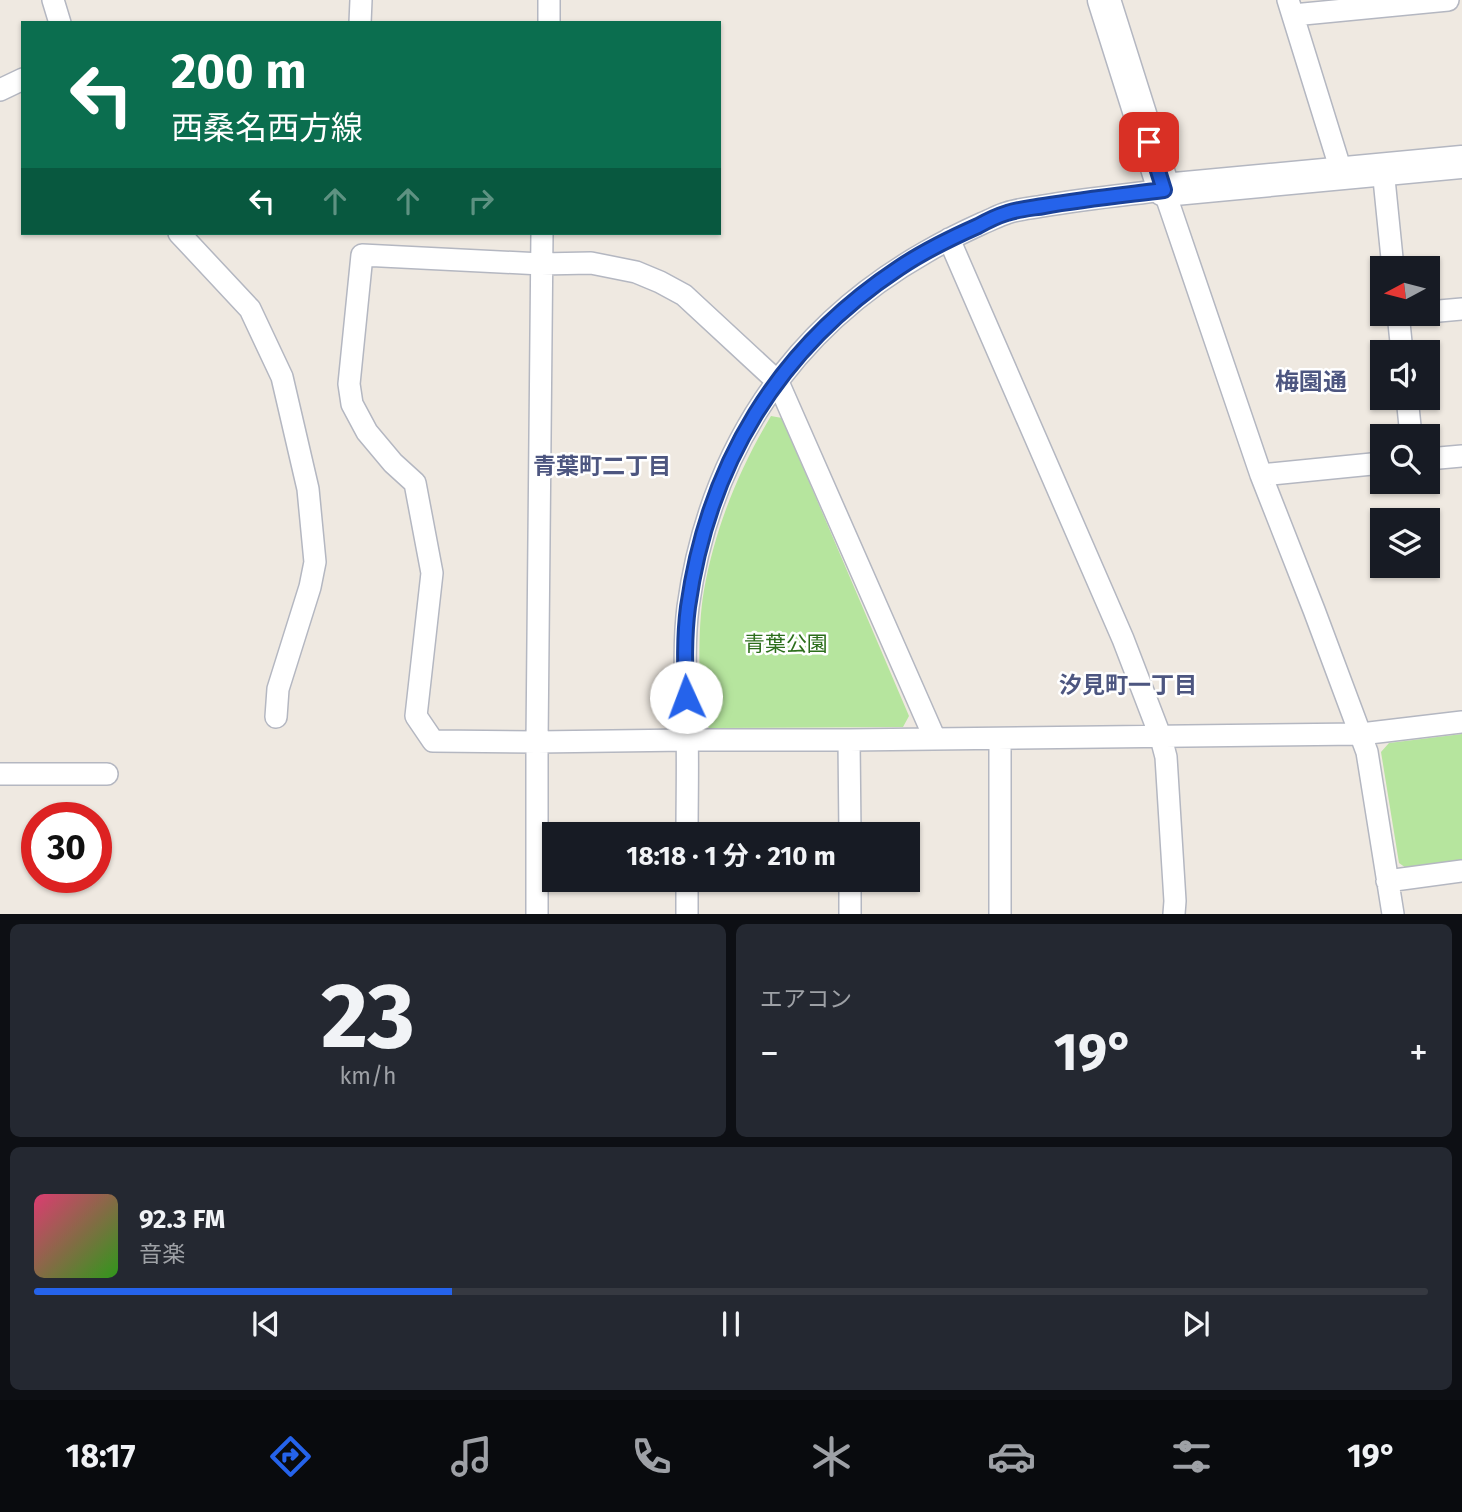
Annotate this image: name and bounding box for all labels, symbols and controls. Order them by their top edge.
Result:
text: 200 m [171,42,307,101]
icon: left [56,49,147,140]
text: 西桑名西方線 [171,109,363,147]
pin [1119,112,1179,172]
icon: arrive [1130,123,1168,161]
icon: left [243,182,281,220]
icon: ahead [316,182,354,220]
icon: ahead [389,182,427,220]
icon: right [462,182,500,220]
north arrow [1370,256,1440,326]
map controls [1370,256,1440,578]
button: sound [1370,340,1440,410]
district label: 梅園通 [1275,368,1347,396]
button: search [1370,424,1440,494]
district label: 青葉町二丁目 [533,452,671,480]
button: layers [1370,508,1440,578]
park label: 青葉公園 [744,631,828,657]
position arrow [649,660,723,734]
district label: 汐見町一丁目 [1059,671,1197,699]
speed limit sign: 30 [21,802,112,893]
text: 18:18 · 1 分 · 210 m [626,841,836,872]
text: 23 [321,962,415,1071]
text: エアコン [760,985,852,1013]
text: 19° [1054,1021,1134,1084]
text: − [760,1030,779,1076]
text: + [1409,1030,1428,1076]
text: km/h [340,1062,396,1090]
text: 92.3 FM [139,1204,225,1235]
text: 音楽 [139,1240,185,1268]
icon: previous [247,1305,285,1343]
icon: pause [712,1305,750,1343]
icon: next [1177,1305,1215,1343]
icon: directions [266,1432,315,1481]
icon: music [447,1432,496,1481]
icon: phone [627,1432,676,1481]
icon: climate [807,1432,856,1481]
icon: car [987,1432,1036,1481]
icon: filters [1167,1432,1216,1481]
text: 18:17 [66,1437,135,1475]
text: 19° [1347,1437,1396,1475]

